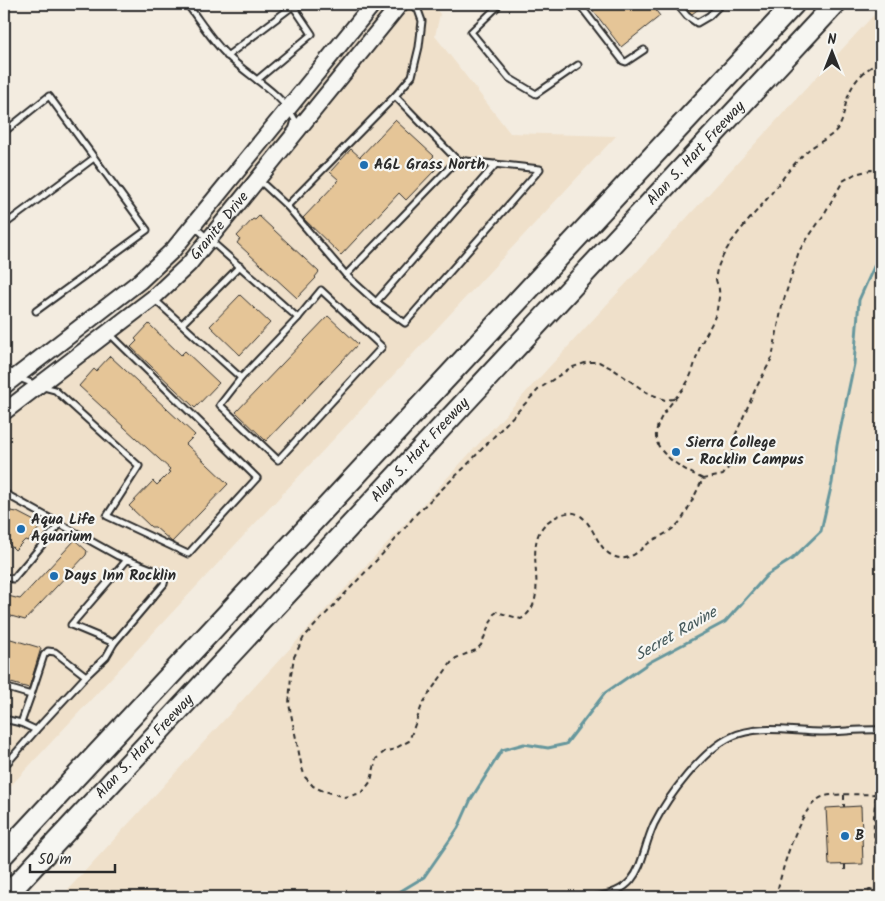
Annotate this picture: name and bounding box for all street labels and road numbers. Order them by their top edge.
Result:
street label: Alan S. Hart Freeway [641,95,752,211]
street label: Granite Drive [184,186,255,266]
street label: Alan S. Hart Freeway [365,392,476,508]
street label: Alan S. Hart Freeway [90,688,200,805]

